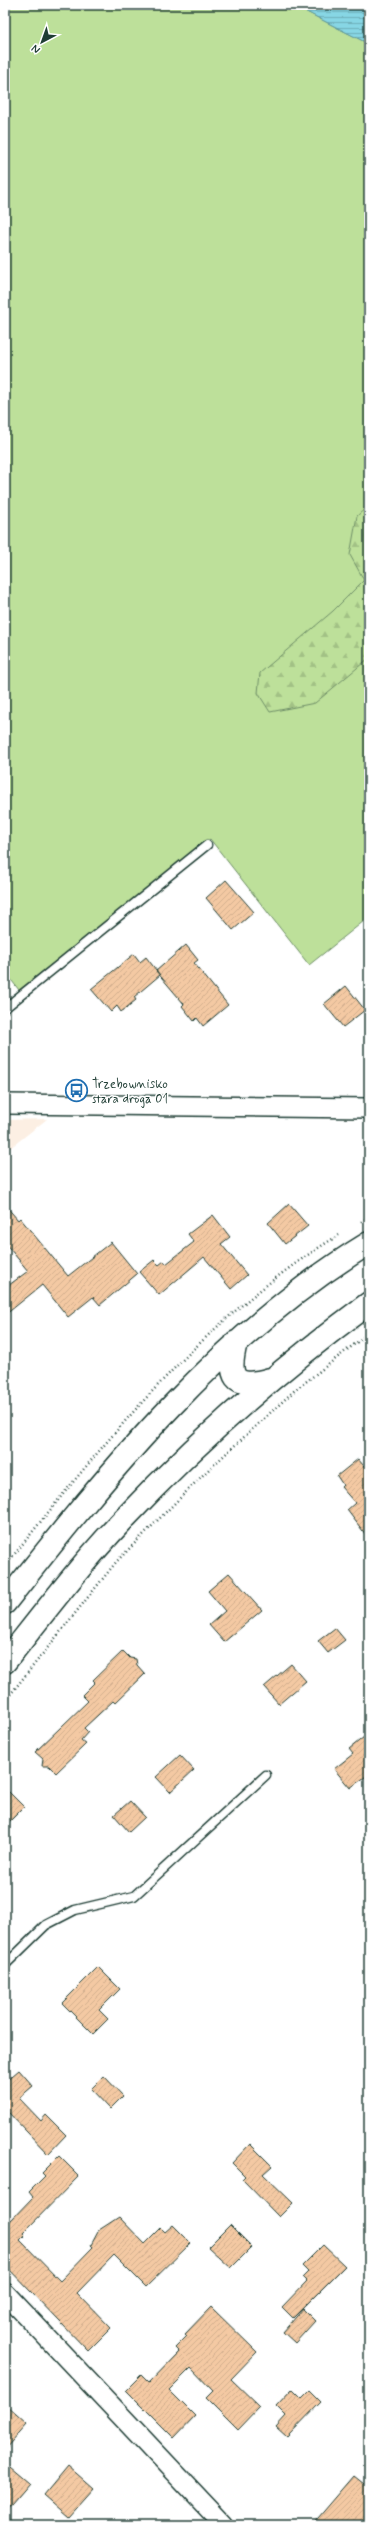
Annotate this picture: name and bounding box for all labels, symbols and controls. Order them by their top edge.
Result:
north arrow [22,22,62,62]
text: N [29,41,43,56]
place label: Trzebownisko stara droga 01 [92,1076,168,1108]
bus stop icon: Trzebownisko stara droga 01 [63,1077,89,1103]

